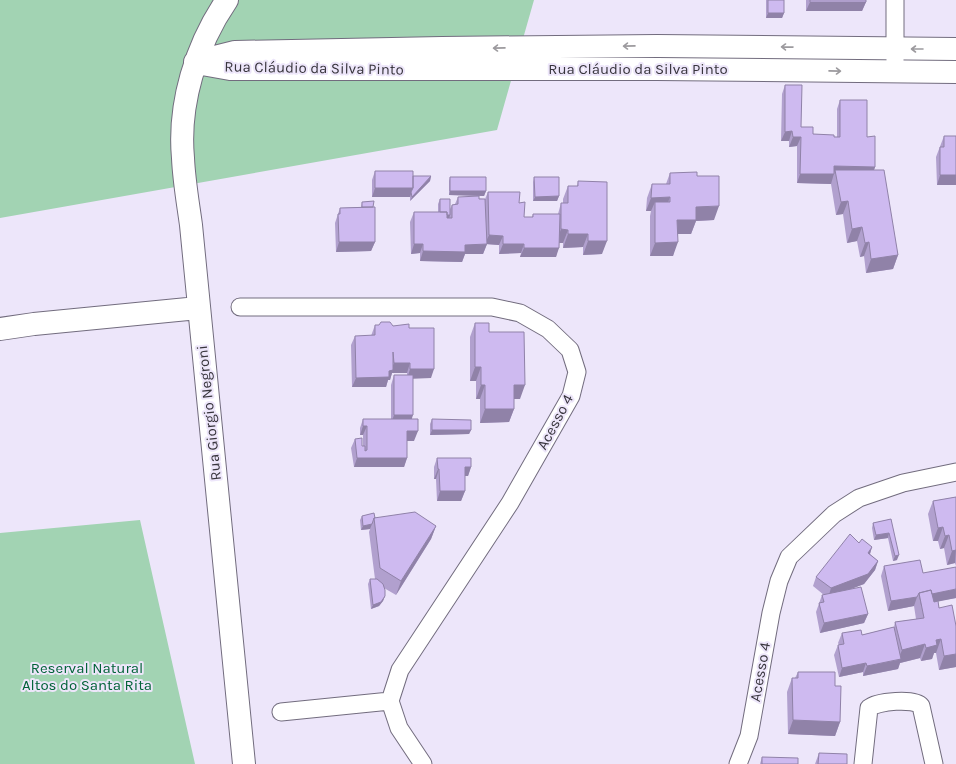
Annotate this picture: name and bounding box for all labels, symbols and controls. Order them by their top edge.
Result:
one-way arrow [623,42,636,50]
one-way arrow [781,43,794,51]
one-way arrow [493,44,506,52]
one-way arrow [911,45,924,53]
street label: Rua Cláudio da Silva Pinto [224,57,404,79]
street label: Rua Cláudio da Silva Pinto [548,60,728,78]
one-way arrow [828,67,841,75]
street label: Rua Giorgio Negroni [193,344,225,482]
street label: Acesso 4 [533,391,577,453]
street label: Acesso 4 [746,640,774,703]
park label: Reserval Natural Altos do Santa Rita [22,659,152,694]

